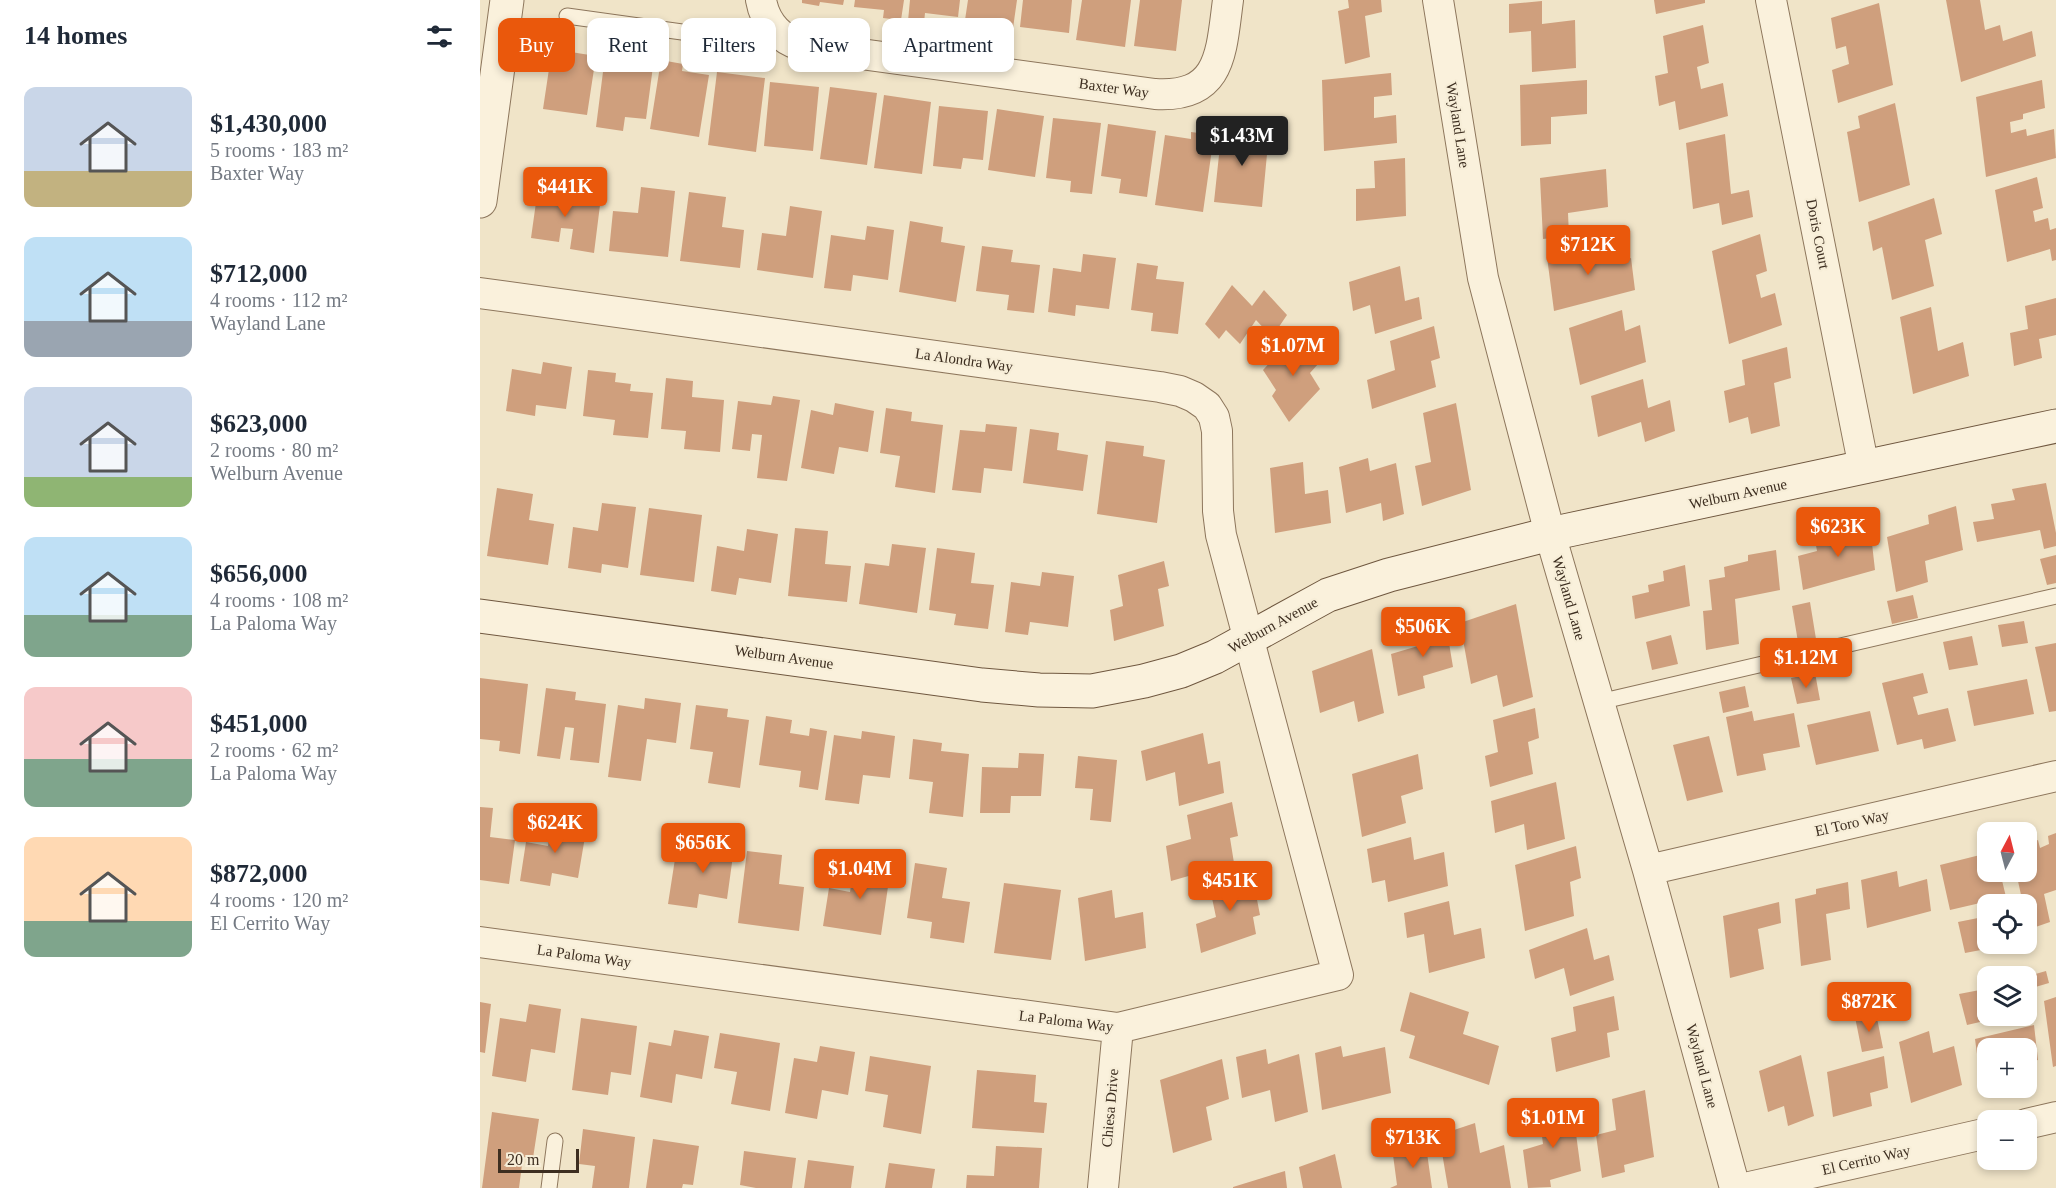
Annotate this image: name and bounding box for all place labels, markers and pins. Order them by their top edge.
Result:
pin: $1.43M [1193,116,1291,167]
pin: $441K [523,167,607,218]
pin: $712K [1546,225,1630,276]
pin: $1.07M [1244,326,1342,377]
pin: $623K [1796,507,1880,558]
pin: $506K [1381,607,1465,658]
pin: $1.12M [1757,638,1855,689]
pin: $624K [513,803,597,854]
pin: $656K [661,823,745,874]
pin: $1.04M [811,849,909,900]
pin: $451K [1188,861,1272,912]
pin: $872K [1827,982,1911,1033]
pin: $1.01M [1504,1098,1602,1149]
pin: $713K [1371,1118,1455,1169]

